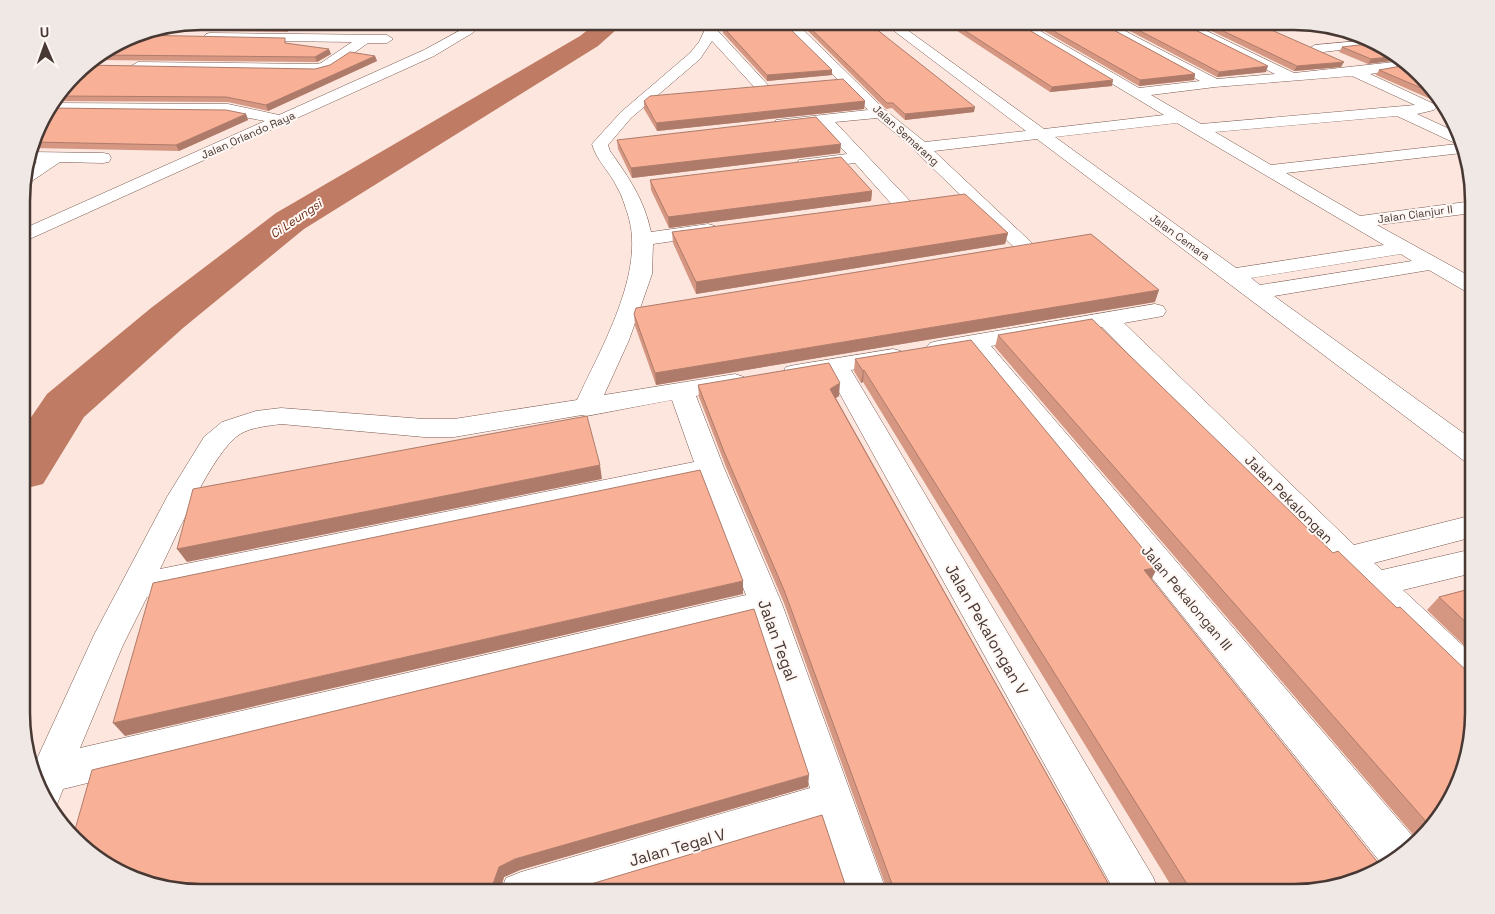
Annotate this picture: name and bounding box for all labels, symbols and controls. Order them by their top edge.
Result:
north arrow [20,20,70,70]
text: U [40,23,50,41]
street label: Jalan Semarang [870,102,942,168]
street label: Jalan Orlando Raya [199,108,298,162]
water label: Ci Leungsi [267,195,327,242]
street label: Jalan Cianjur II [1376,202,1454,226]
street label: Jalan Cemara [1147,211,1213,264]
street label: Jalan Pekalongan [1241,451,1337,547]
street label: Jalan Pekalongan III [1138,542,1236,654]
street label: Jalan Pekalongan V [940,560,1033,699]
street label: Jalan Tegal [753,596,802,684]
street label: Jalan Tegal V [626,824,728,871]

